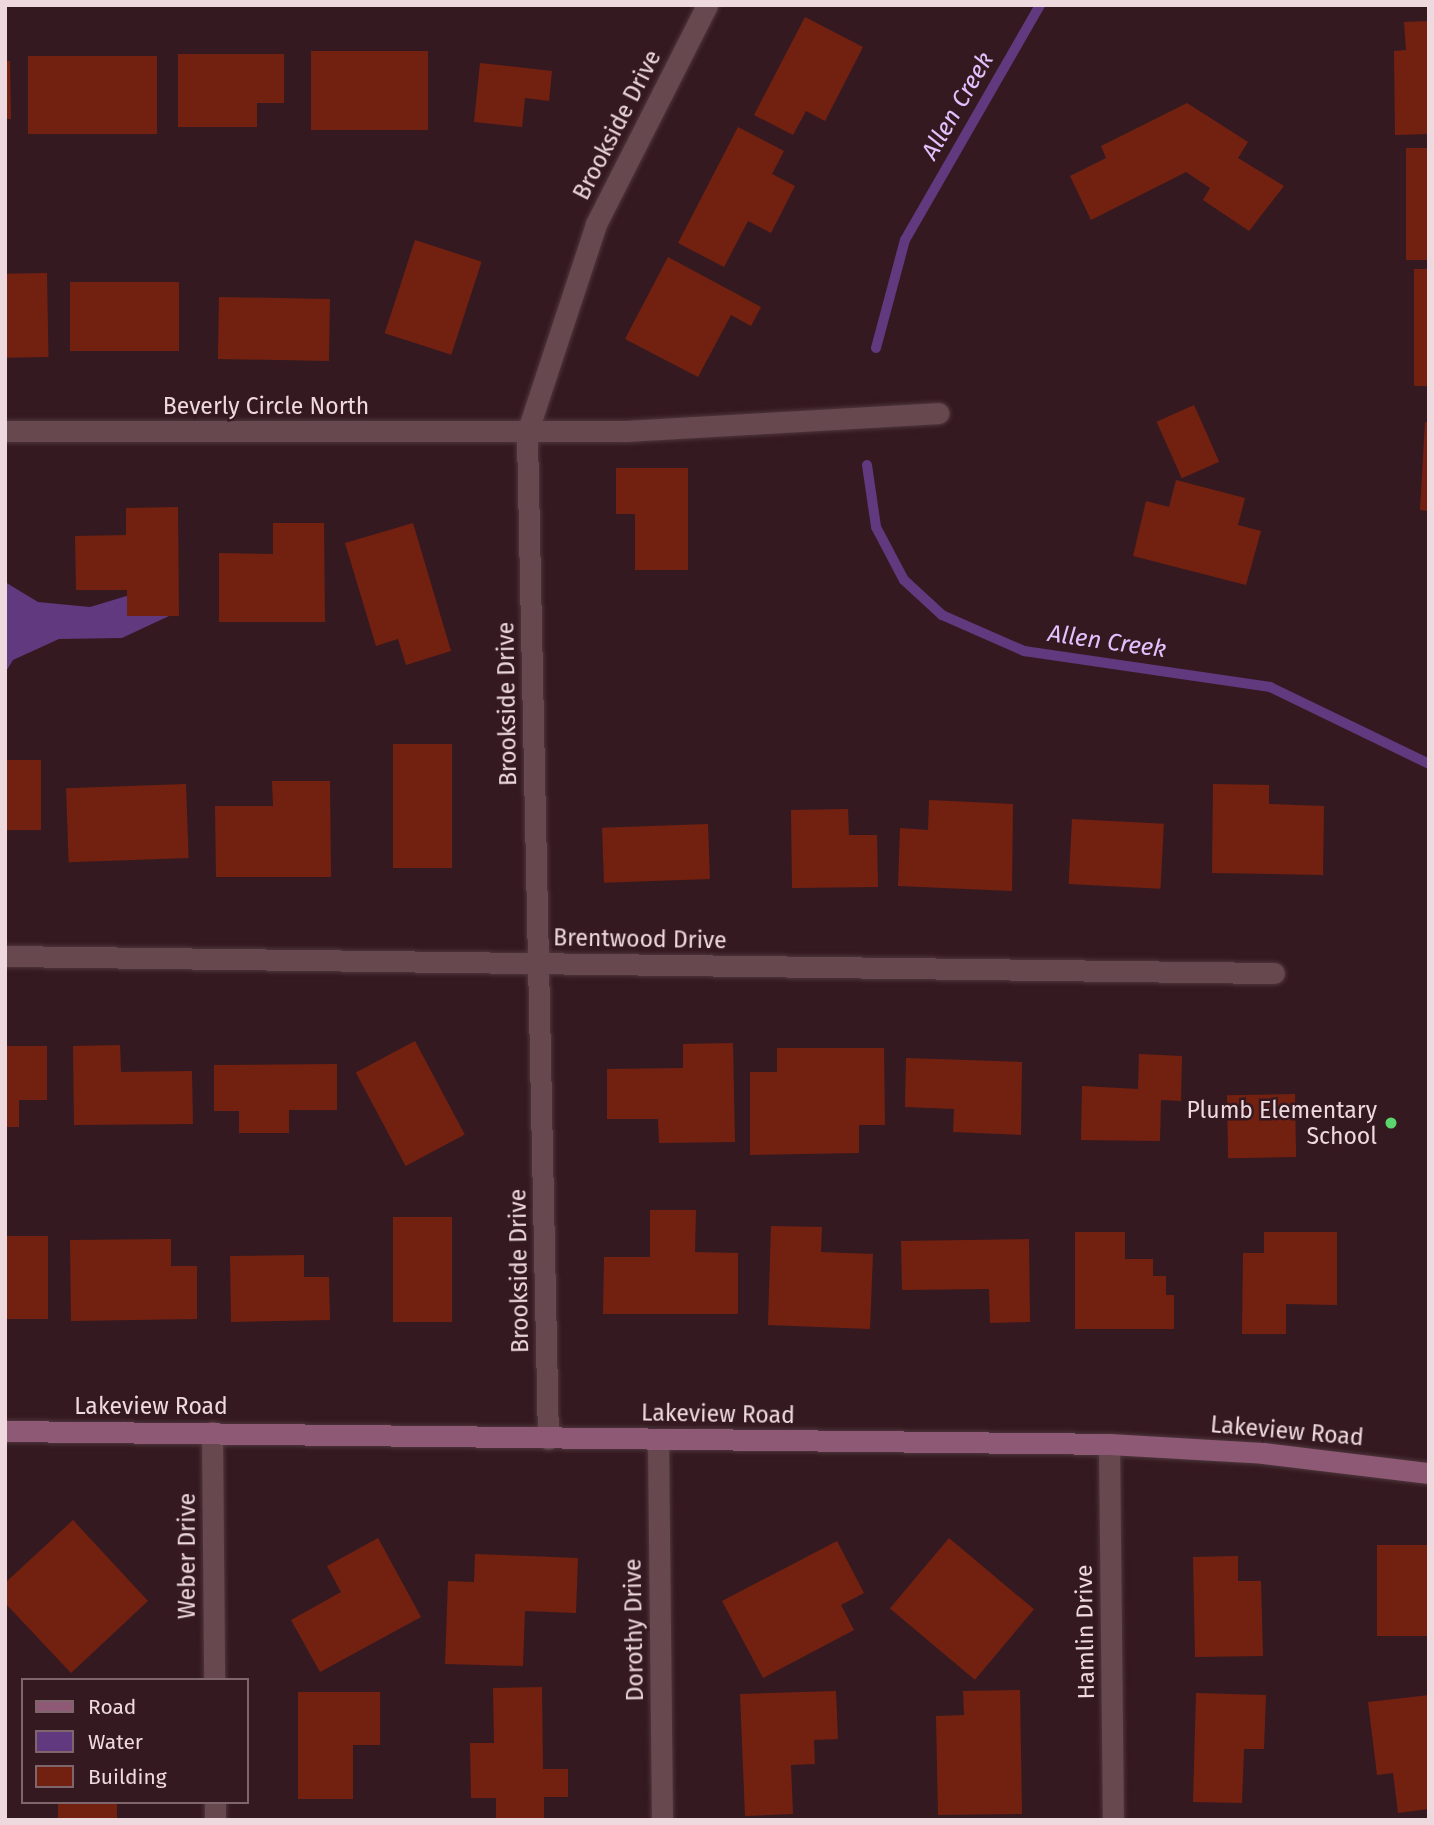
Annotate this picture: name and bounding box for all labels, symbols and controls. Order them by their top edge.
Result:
street label: Brookside Drive [567,46,667,204]
water label: Allen Creek [916,47,1000,165]
street label: Beverly Circle North [163,392,369,420]
water label: Allen Creek [1046,619,1168,665]
street label: Brookside Drive [492,622,522,786]
street label: Brentwood Drive [553,924,727,954]
place label: Plumb Elementary School [1186,1096,1377,1150]
marker: Plumb Elementary School [1383,1115,1399,1131]
street label: Brookside Drive [504,1189,534,1353]
street label: Lakeview Road [74,1392,228,1420]
street label: Lakeview Road [641,1399,795,1429]
street label: Lakeview Road [1209,1411,1365,1451]
street label: Weber Drive [173,1493,201,1619]
street label: Dorothy Drive [619,1558,649,1702]
street label: Hamlin Drive [1070,1564,1100,1700]
legend [21,1678,248,1804]
text: Road [88,1694,136,1720]
text: Water [88,1729,143,1755]
text: Building [88,1764,167,1790]

